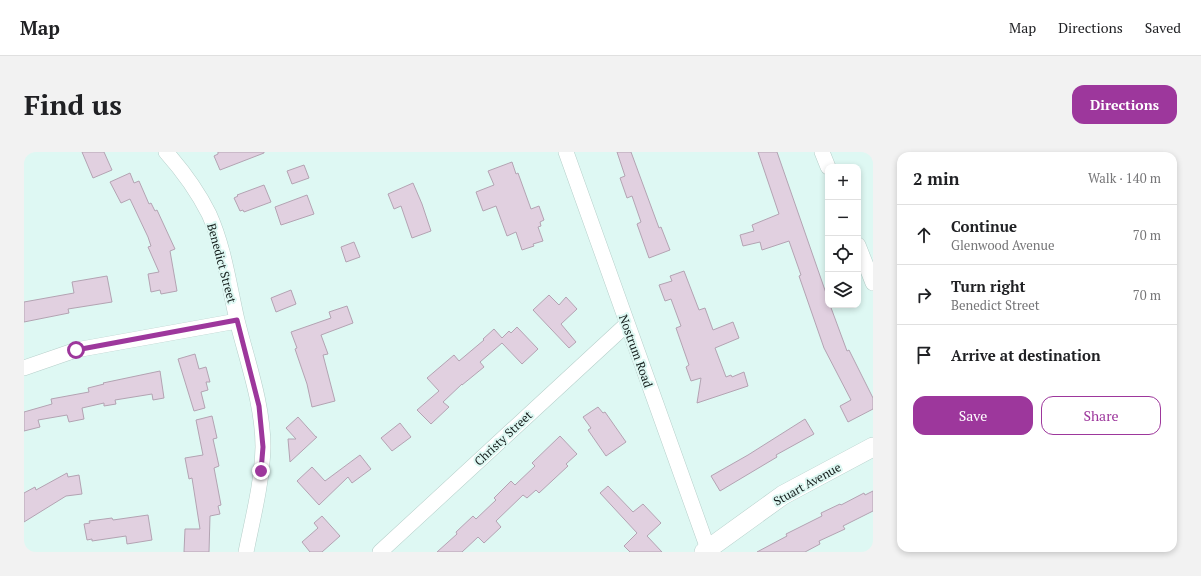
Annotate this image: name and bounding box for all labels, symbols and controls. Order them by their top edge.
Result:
text: Map [20,15,60,40]
text: Map [1009,18,1036,37]
text: Directions [1058,18,1123,37]
text: Saved [1145,18,1181,37]
button: Directions [1072,85,1177,124]
text: Find us [24,86,122,123]
map controls [825,164,861,308]
button: + [825,164,861,200]
text: 2 min [913,167,960,190]
text: Walk · 140 m [1088,169,1161,187]
button: − [825,200,861,236]
text: Continue [951,216,1017,236]
street label: Benedict Street [204,222,240,305]
icon: ahead [913,224,935,246]
text: 70 m [1133,226,1161,244]
button: locate [825,236,861,272]
text: Glenwood Avenue [951,236,1055,254]
button: layers [825,272,861,308]
text: Turn right [951,276,1026,296]
icon: right [913,284,935,306]
text: 70 m [1133,286,1161,304]
text: Benedict Street [951,296,1040,314]
street label: Nostrum Road [616,312,656,390]
route start [67,341,85,359]
icon: arrive [913,344,935,366]
text: Arrive at destination [951,345,1101,365]
button: Save [913,396,1033,435]
button: Share [1041,396,1161,435]
street label: Christy Street [471,407,535,469]
street label: Stuart Avenue [771,459,843,509]
route end [252,462,270,480]

